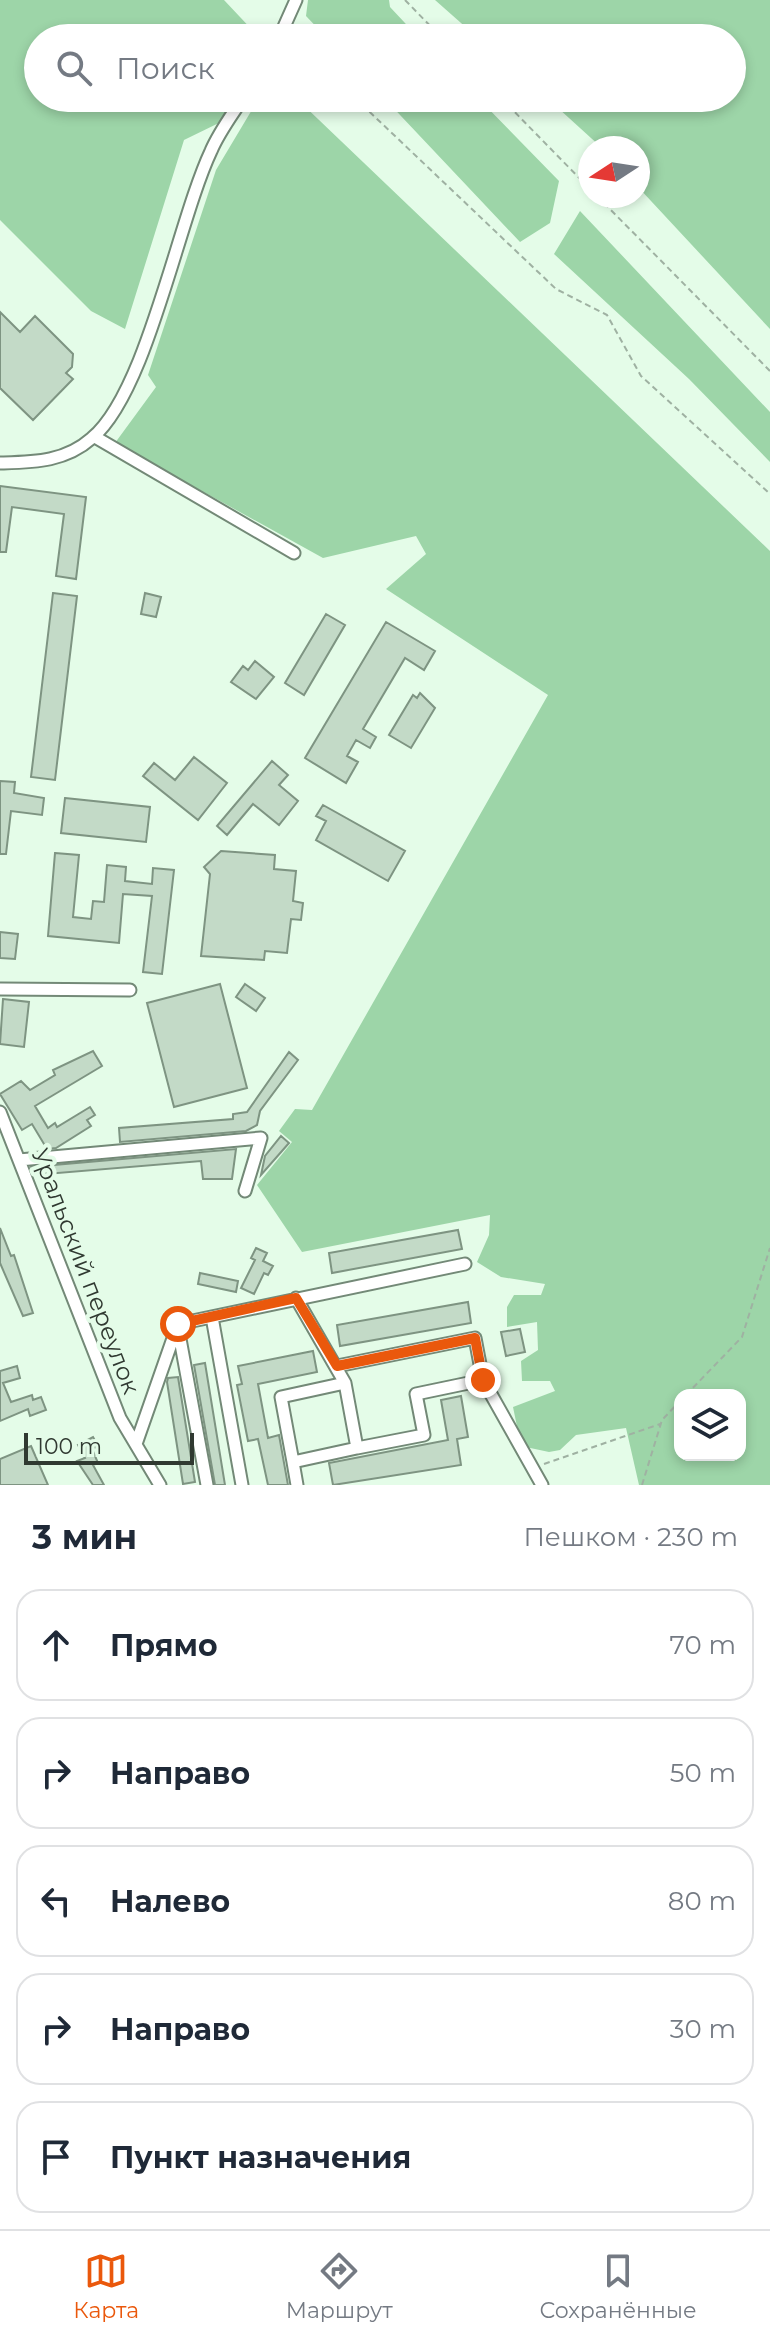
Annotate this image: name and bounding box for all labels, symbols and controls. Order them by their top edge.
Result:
search box [24,24,746,112]
icon: search [52,46,96,90]
text: Поиск [116,50,215,87]
north arrow [578,136,650,208]
street label: Уральский переулок [26,1144,146,1398]
route start [160,1306,196,1342]
route end [465,1362,501,1398]
map controls [674,1389,746,1461]
button: layers [674,1389,746,1461]
scale bar [24,1429,194,1465]
text: 100 m [36,1433,102,1460]
text: 3 мин [32,1516,137,1558]
text: Пешком · 230 m [523,1521,738,1553]
icon: ahead [34,1623,78,1667]
text: Прямо [110,1627,218,1664]
text: 70 m [670,1629,736,1661]
icon: right [34,1751,78,1795]
text: Направо [110,1755,250,1792]
text: 50 m [670,1757,736,1789]
icon: left [34,1879,78,1923]
text: Налево [110,1883,230,1920]
text: 80 m [668,1885,736,1917]
icon: right [34,2007,78,2051]
text: Направо [110,2011,250,2048]
text: 30 m [670,2013,736,2045]
icon: arrive [34,2135,78,2179]
text: Пункт назначения [110,2139,411,2176]
tab: Карта [73,2249,139,2324]
tab: Маршрут [286,2249,393,2324]
tab: Сохранённые [539,2249,697,2324]

